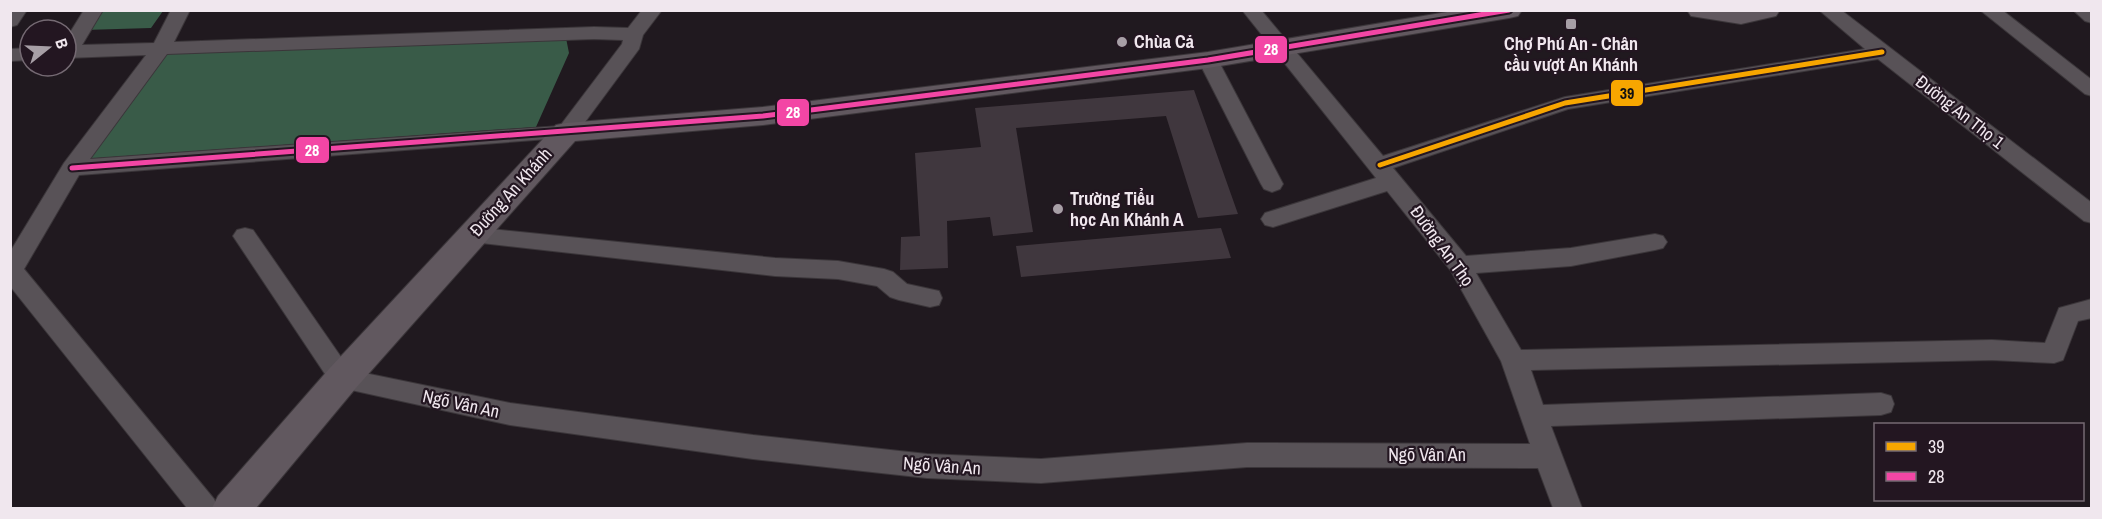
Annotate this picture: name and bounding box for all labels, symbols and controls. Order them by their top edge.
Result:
marker: Chợ Phú An - Chân cầu vượt An Khánh [1564,17,1578,31]
north arrow [18,18,78,78]
place label: Chùa Cả [1134,29,1195,54]
place label: Chợ Phú An - Chân cầu vượt An Khánh [1504,31,1638,77]
text: B [50,35,74,51]
marker: Chùa Cả [1115,35,1129,49]
line badge: 28 [1254,35,1288,64]
text: 28 [1264,38,1278,60]
street label: Đường An Thọ 1 [1911,69,2011,155]
line badge: 39 [1610,79,1644,107]
text: 39 [1620,82,1634,104]
line badge: 28 [776,98,810,127]
text: 28 [786,101,800,123]
line badge: 28 [295,136,330,164]
text: 28 [305,139,319,161]
street label: Đường An Khánh [464,142,557,242]
place label: Trường Tiểu học An Khánh A [1070,186,1184,232]
street label: Đường An Thọ [1405,200,1480,291]
marker: Trường Tiểu học An Khánh A [1051,202,1065,216]
street label: Ngõ Vân An [420,383,502,424]
legend [1874,423,2084,501]
text: 39 [1928,434,1944,459]
street label: Ngõ Vân An [1388,442,1466,467]
street label: Ngõ Vân An [902,450,982,481]
text: 28 [1928,464,1944,489]

